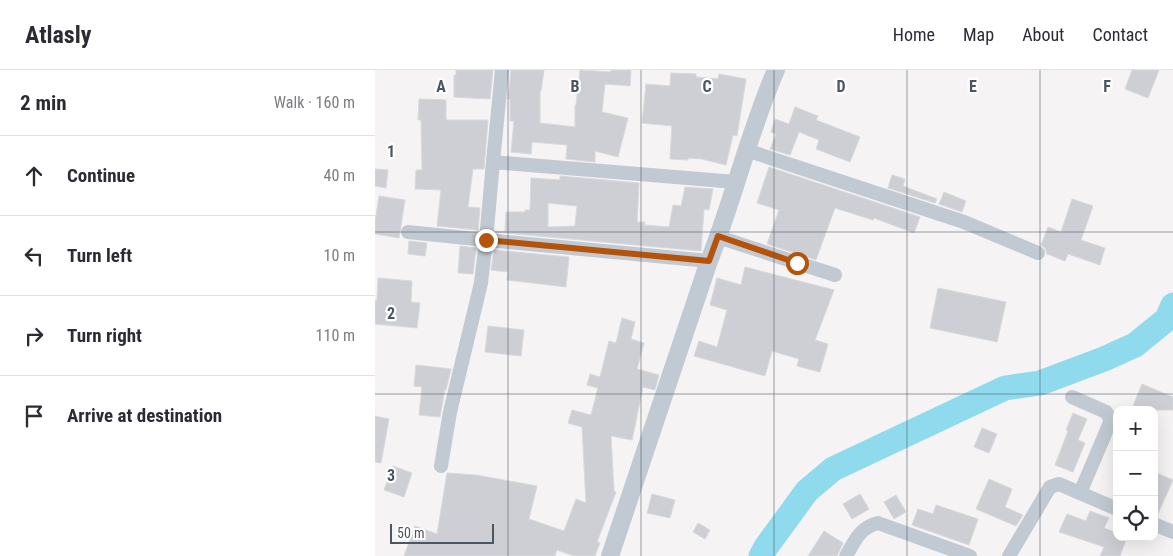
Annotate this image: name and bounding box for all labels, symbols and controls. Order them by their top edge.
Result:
text: Atlasly [25,21,91,49]
text: Home [893,24,935,45]
text: Map [963,24,994,45]
text: About [1022,24,1064,45]
text: Contact [1092,24,1148,45]
text: A [436,77,446,96]
text: B [571,77,580,96]
text: C [702,77,712,96]
text: D [836,77,846,96]
text: E [969,77,977,96]
text: F [1103,77,1111,96]
text: 2 min [20,91,67,115]
text: Walk · 160 m [274,93,355,112]
text: 1 [387,142,395,161]
icon: ahead [20,162,48,190]
text: Continue [67,164,135,187]
text: 40 m [323,166,355,185]
route end [475,229,498,252]
icon: left [20,242,48,270]
text: Turn left [67,244,132,267]
text: 10 m [323,246,355,265]
route start [786,252,809,275]
text: 2 [387,304,395,323]
icon: right [20,322,48,350]
text: Turn right [67,324,142,347]
text: 110 m [316,326,355,345]
icon: arrive [20,402,48,430]
text: Arrive at destination [67,404,222,427]
map controls [1113,406,1158,541]
button: + [1113,406,1158,451]
button: − [1113,451,1158,496]
text: 3 [387,466,395,485]
button: locate [1113,496,1158,541]
scale bar [390,521,494,544]
text: 50 m [397,525,425,541]

